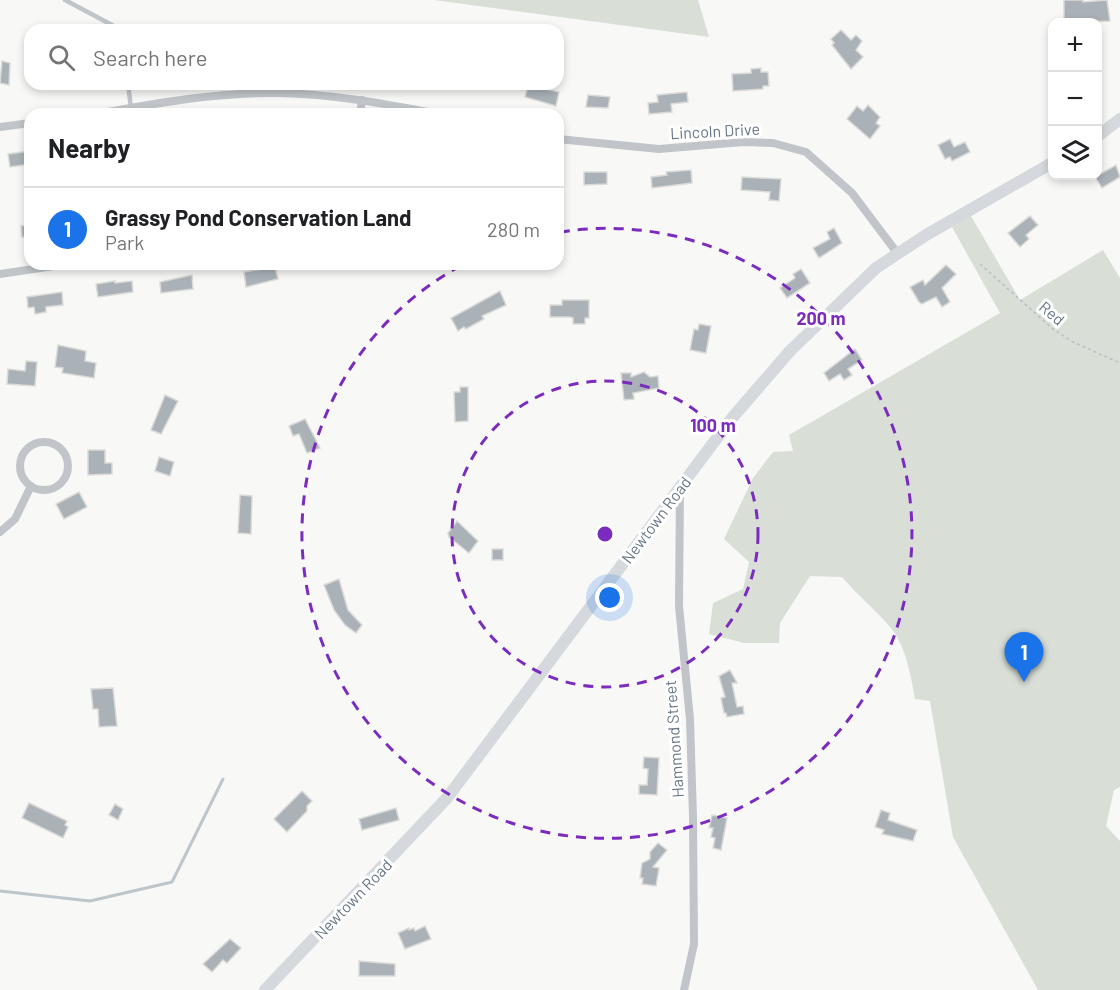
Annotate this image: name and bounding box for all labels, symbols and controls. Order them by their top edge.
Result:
map controls [1048,18,1102,180]
button: + [1048,18,1102,72]
search box [24,24,564,90]
icon: search [45,41,78,74]
text: Search here [93,44,207,70]
button: − [1048,72,1102,126]
street label: Lincoln Drive [670,119,760,142]
button: layers [1048,126,1102,180]
text: Nearby [48,132,130,163]
text: Grassy Pond Conservation Land [105,204,411,230]
text: 1 [64,217,71,241]
text: 280 m [487,217,540,241]
text: Park [105,230,144,254]
street label: Red [1036,297,1069,329]
text: 200 m [796,307,846,329]
text: 100 m [690,414,736,436]
street label: Newtown Road [617,473,694,567]
centre of rings [595,524,615,544]
your location [595,583,624,612]
pin: 1 [1004,632,1044,682]
street label: Hammond Street [660,680,687,798]
street label: Newtown Road [310,855,395,942]

